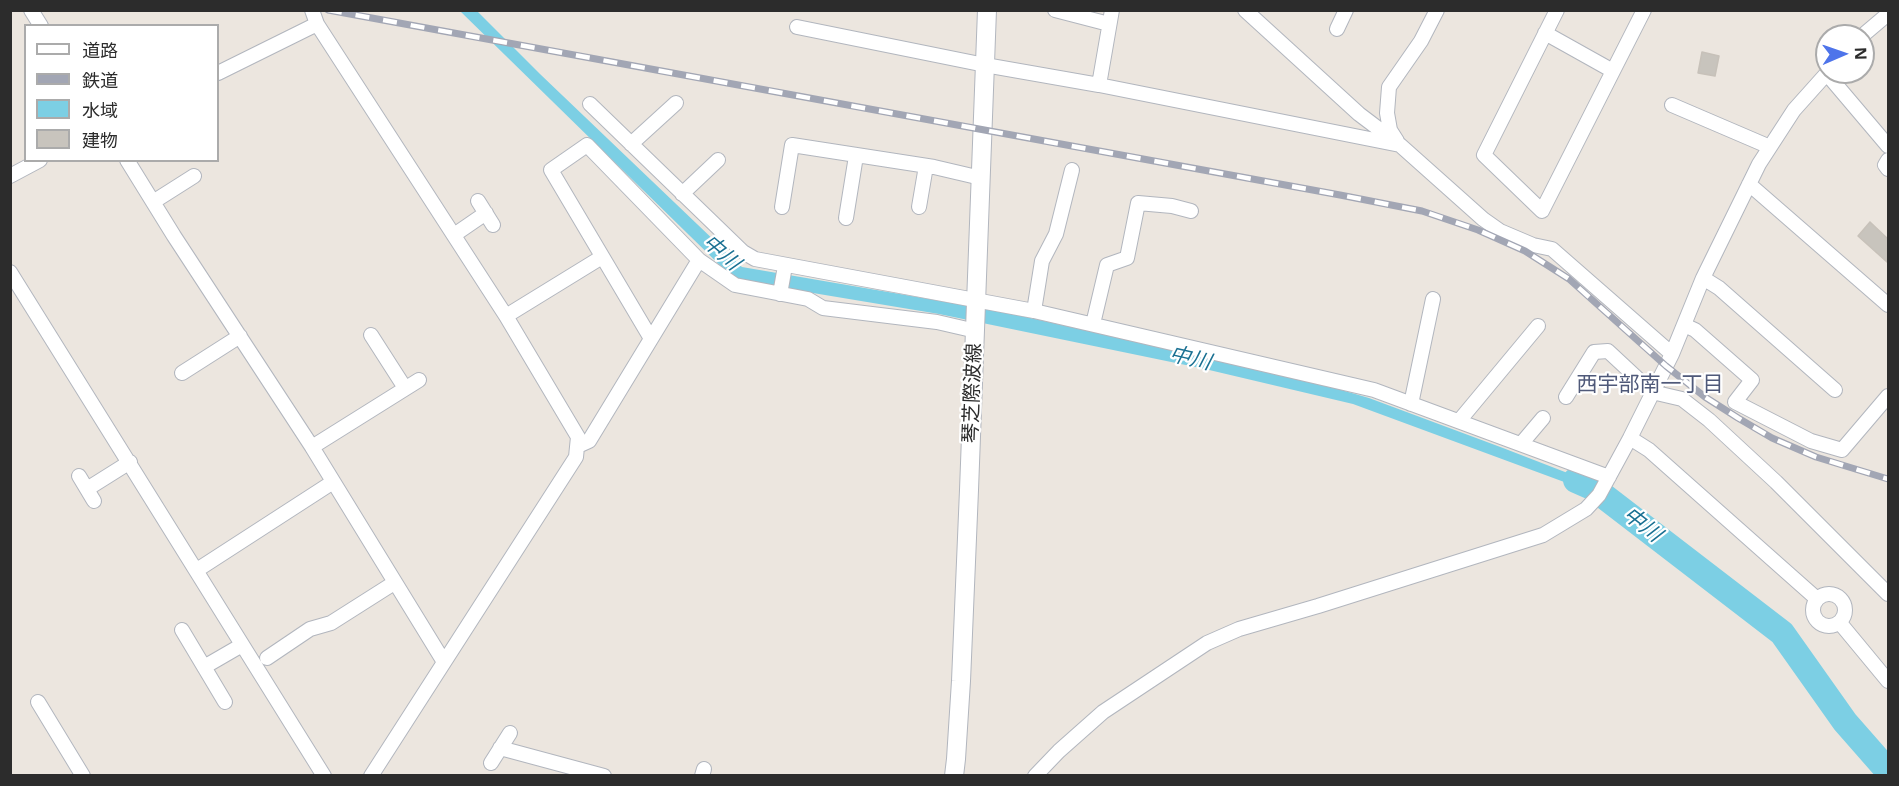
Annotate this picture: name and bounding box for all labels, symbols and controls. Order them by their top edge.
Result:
legend [24,24,219,162]
north arrow [1815,24,1875,84]
text: 道路 [82,38,118,62]
text: N [1850,47,1872,60]
text: 鉄道 [82,68,118,92]
text: 水域 [82,98,118,122]
text: 建物 [82,128,118,152]
water label: 中川 [697,230,745,276]
water label: 中川 [1167,342,1213,376]
street label: 琴芝際波線 [959,343,987,443]
district label: 西宇部南一丁目 [1577,372,1723,398]
water label: 中川 [1618,502,1666,548]

